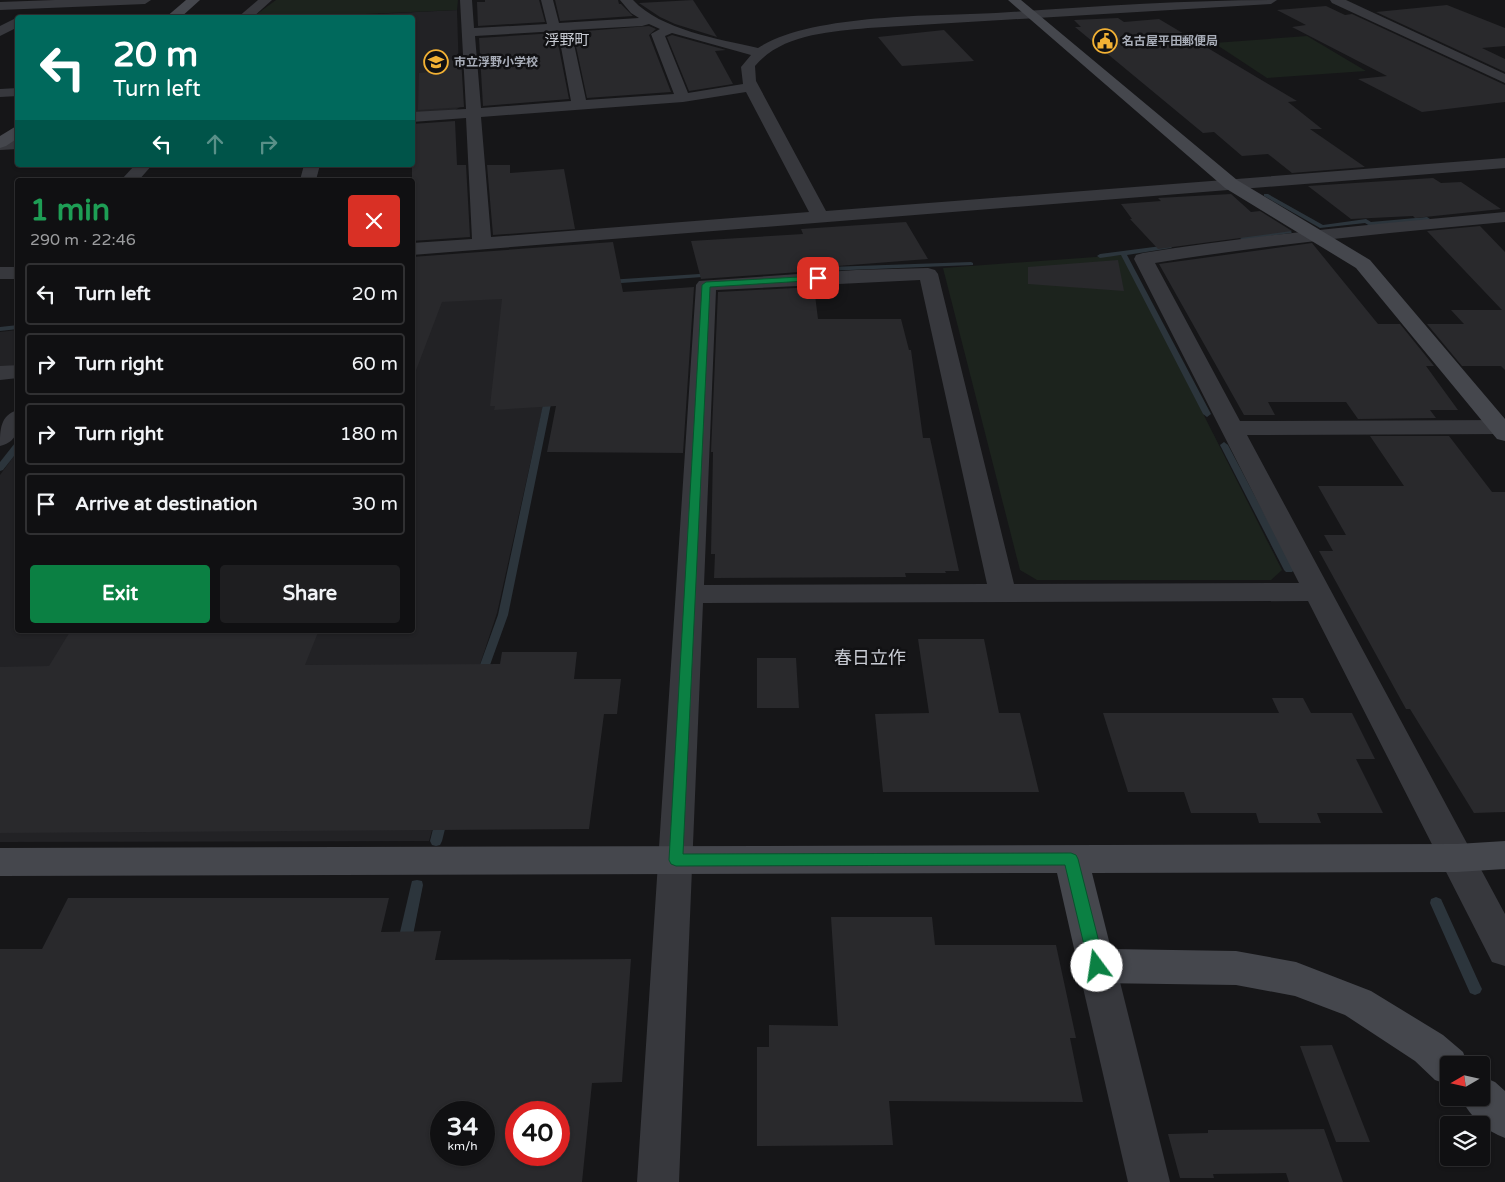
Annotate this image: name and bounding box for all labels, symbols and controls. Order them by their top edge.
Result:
public building icon: 名古屋平田郵便局 [1092,28,1118,54]
district label: 浮野町 [544,31,590,49]
text: 20 m [113,34,198,76]
place label: 名古屋平田郵便局 [1122,34,1218,48]
icon: left [30,35,95,100]
school or university icon: 市立浮野小学校 [423,49,449,75]
place label: 市立浮野小学校 [454,55,538,69]
text: Turn left [113,76,201,102]
icon: left [148,130,176,158]
icon: ahead [201,130,229,158]
icon: right [254,130,282,158]
text: 1 min [30,192,110,229]
button: close [348,195,400,247]
text: 290 m · 22:46 [30,230,136,250]
pin [797,257,839,299]
icon: arrive [804,264,832,292]
icon: left [32,280,60,308]
text: Turn left [75,283,151,305]
text: 20 m [352,283,398,305]
icon: right [32,350,60,378]
text: Turn right [75,353,163,375]
text: 60 m [352,353,398,375]
icon: right [32,420,60,448]
text: Turn right [75,423,163,445]
text: 180 m [340,423,398,445]
icon: arrive [32,490,60,518]
text: Arrive at destination [75,493,258,515]
text: 30 m [352,493,398,515]
button: Exit [30,565,210,623]
button: Share [220,565,400,623]
district label: 春日立作 [834,647,906,669]
position arrow [1070,939,1122,991]
north arrow [1440,1056,1490,1106]
map controls [1440,1056,1490,1166]
speed limit sign: 40 [505,1101,570,1166]
text: 34 [447,1112,478,1142]
button: layers [1440,1116,1490,1166]
text: km/h [447,1139,478,1153]

